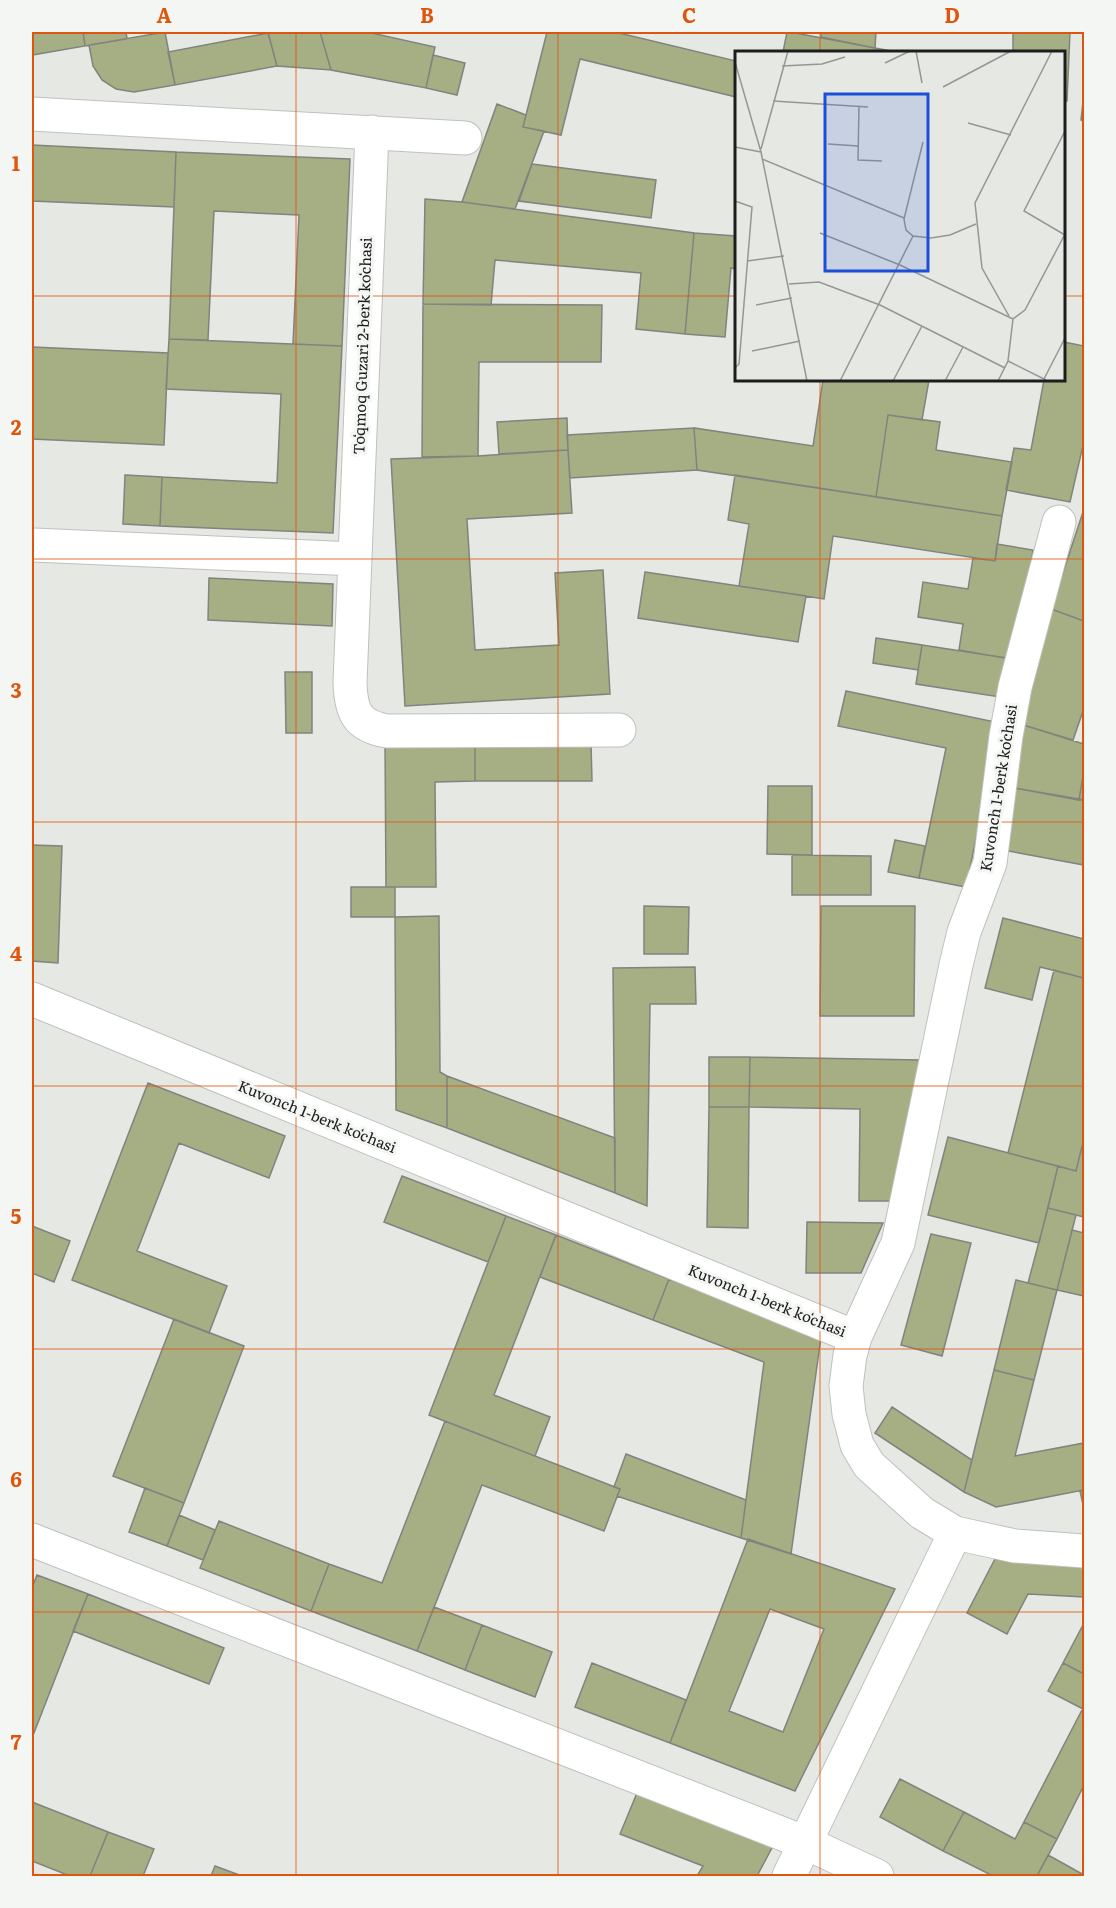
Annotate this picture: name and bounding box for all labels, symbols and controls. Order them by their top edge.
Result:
text: A [156,0,172,29]
text: B [420,0,434,29]
text: C [682,0,696,29]
text: D [944,0,960,29]
inset map [735,51,1065,381]
text: 1 [12,147,20,177]
street label: Toʻqmoq Guzari 2-berk koʻchasi [346,237,377,455]
text: 2 [11,411,22,441]
text: 3 [10,674,22,704]
street label: Kuvonch 1-berk koʻchasi [973,703,1022,873]
text: 4 [10,937,22,967]
street label: Kuvonch 1-berk koʻchasi [235,1073,400,1158]
text: 5 [11,1200,22,1230]
street label: Kuvonch 1-berk koʻchasi [685,1257,850,1342]
text: 6 [10,1463,22,1493]
text: 7 [11,1726,22,1756]

